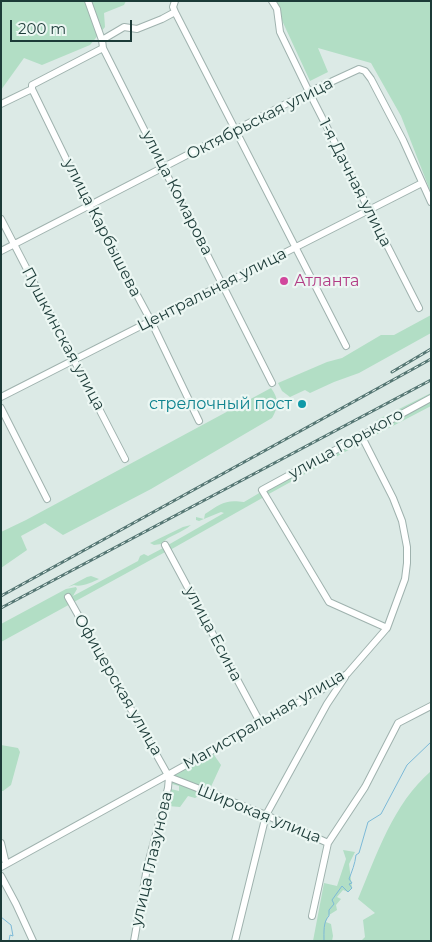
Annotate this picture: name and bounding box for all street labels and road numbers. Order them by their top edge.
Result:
street label: Октябрьская улица [184,74,336,164]
street label: 1-я Дачная улица [314,116,396,250]
street label: улица Комарова [137,127,217,259]
street label: улица Карбышева [59,156,145,300]
street label: Центральная улица [134,244,290,336]
street label: Пушкинская улица [17,264,109,414]
street label: улица Горького [285,405,407,483]
street label: улица Есина [180,583,246,685]
street label: Офицерская улица [70,611,166,759]
street label: Магистральная улица [180,666,348,774]
street label: Широкая улица [194,780,324,848]
street label: улица Глазунова [127,790,177,928]

